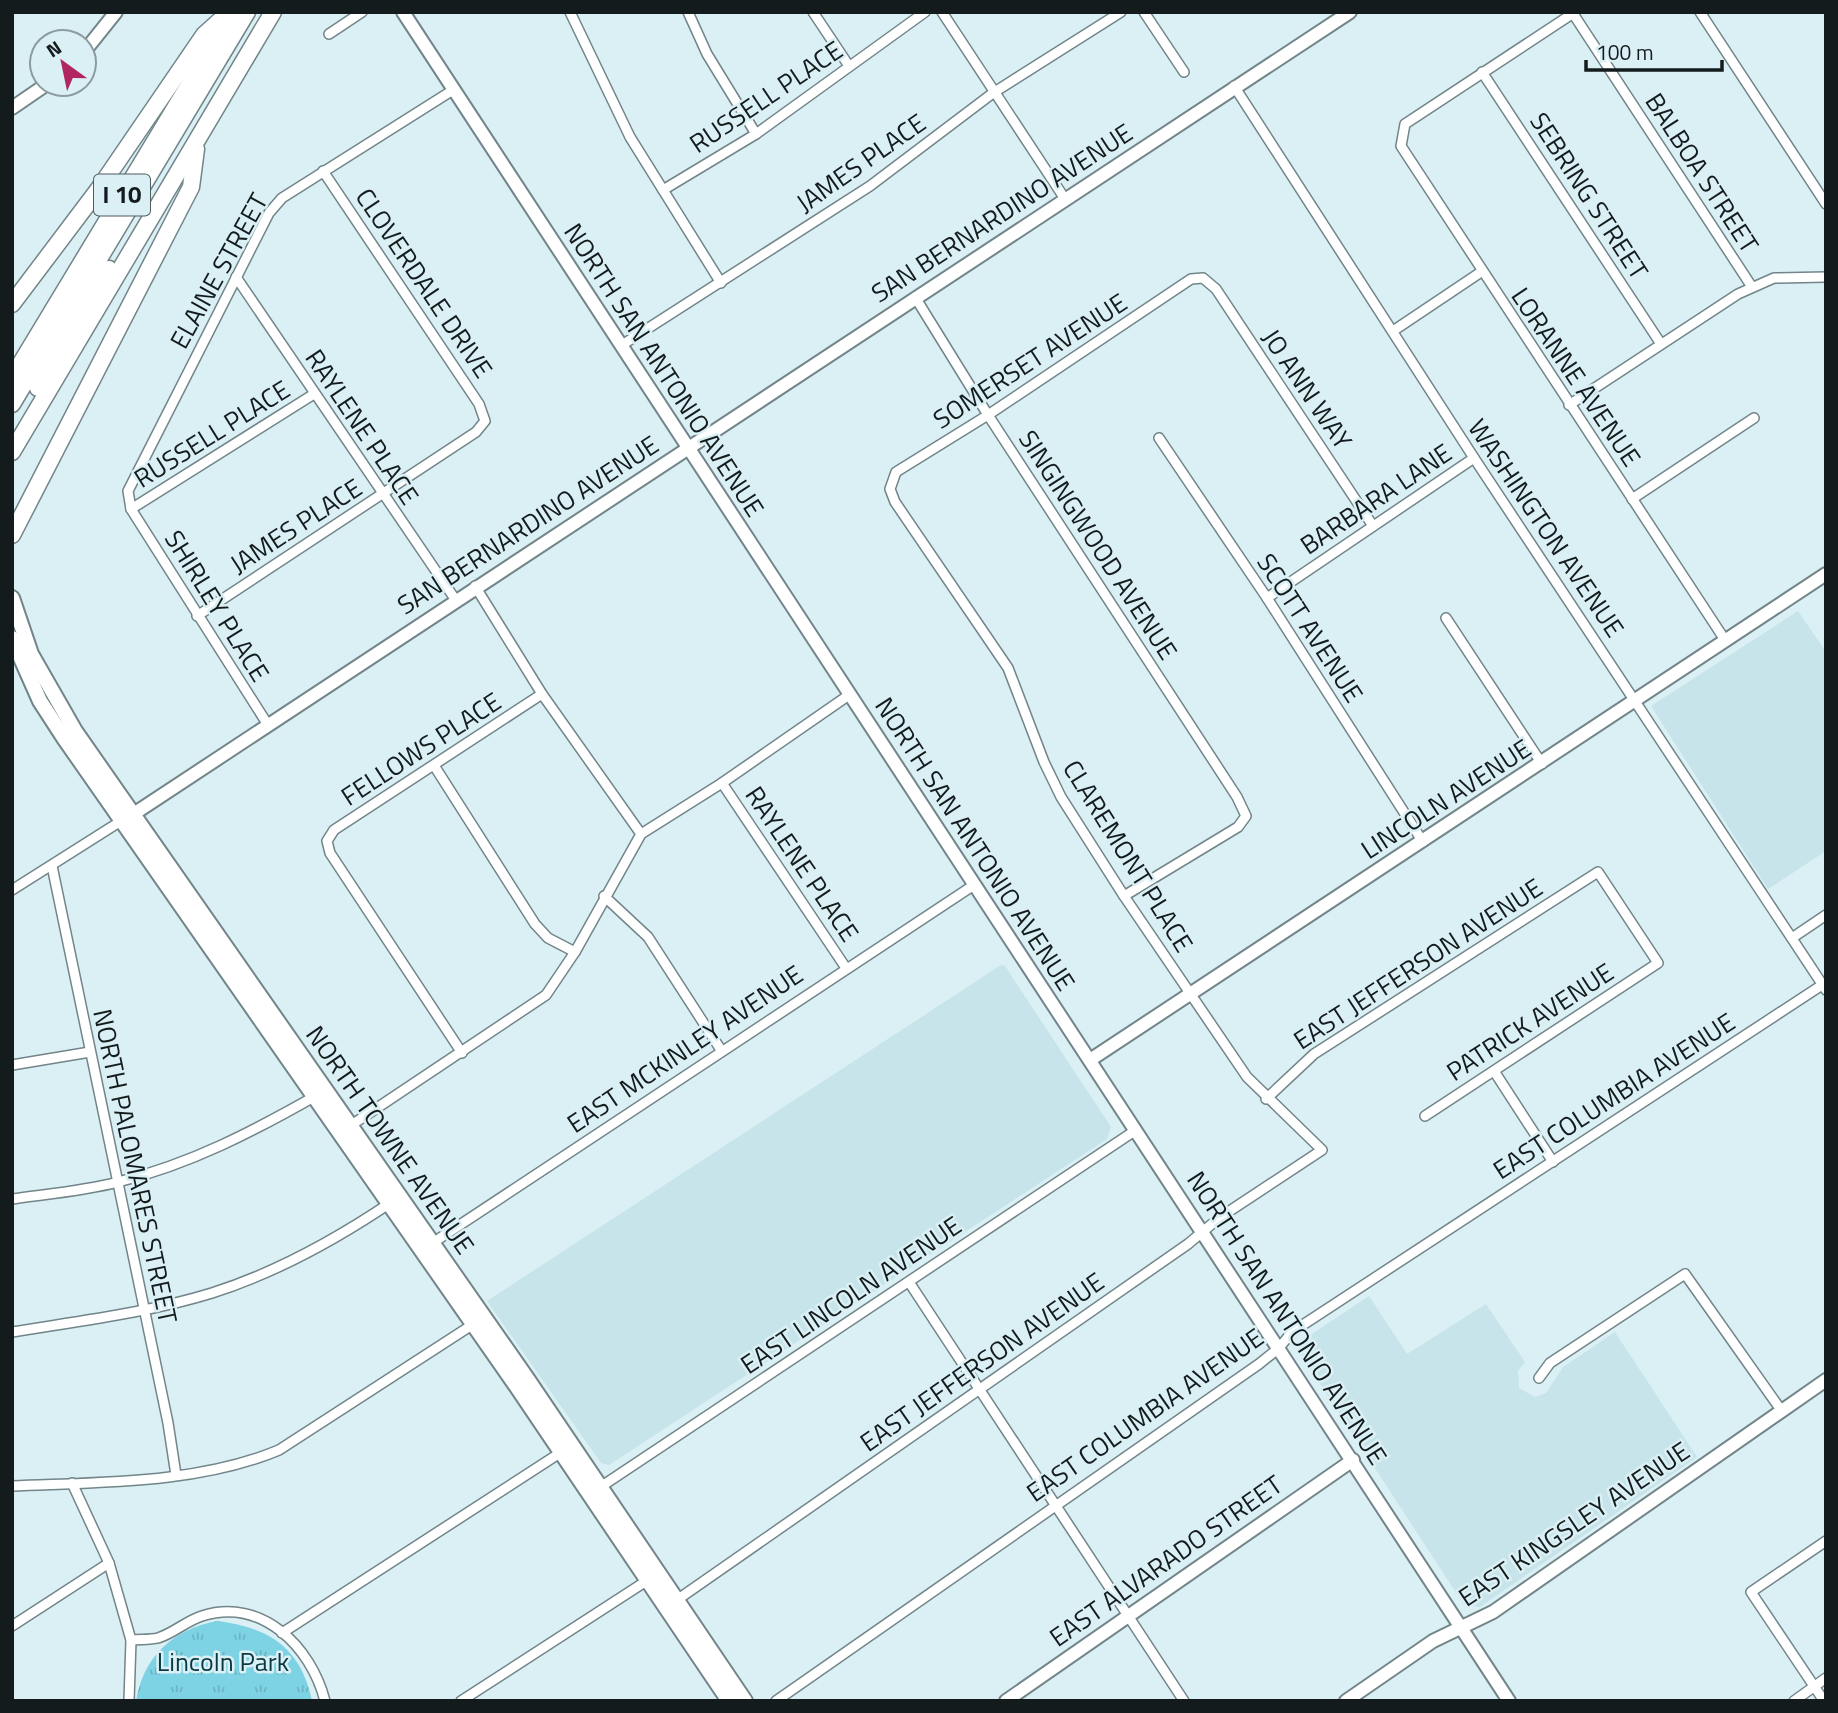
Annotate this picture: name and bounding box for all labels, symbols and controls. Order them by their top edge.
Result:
north arrow [28,28,98,98]
scale bar [1586,28,1722,72]
street label: RUSSELL PLACE [681,31,850,162]
text: N [40,33,67,64]
text: 100 m [1596,36,1653,68]
street label: BALBOA STREET [1636,85,1769,261]
street label: JAMES PLACE [788,103,934,222]
street label: SEBRING STREET [1521,104,1658,287]
street label: SAN BERNARDINO AVENUE [863,113,1140,312]
road number: I 10 [94,174,150,216]
street label: CLOVERDALE DRIVE [346,180,503,385]
street label: ELAINE STREET [160,186,278,356]
street label: NORTH SAN ANTONIO AVENUE [555,215,774,524]
street label: LORANNE AVENUE [1502,279,1651,474]
street label: SOMERSET AVENUE [925,283,1134,438]
street label: JO ANN WAY [1253,321,1362,457]
street label: RAYLENE PLACE [296,341,429,512]
street label: RUSSELL PLACE [126,370,297,497]
street label: WASHINGTON AVENUE [1459,411,1634,645]
street label: SINGINGWOOD AVENUE [1009,422,1187,667]
street label: SAN BERNARDINO AVENUE [389,425,666,624]
street label: BARBARA LANE [1292,433,1459,564]
street label: JAMES PLACE [222,468,369,583]
street label: SHIRLEY PLACE [155,522,280,689]
street label: SCOTT AVENUE [1248,546,1373,710]
street label: FELLOWS PLACE [333,682,508,815]
street label: NORTH SAN ANTONIO AVENUE [866,689,1085,998]
street label: LINCOLN AVENUE [1353,729,1539,868]
street label: CLAREMONT PLACE [1054,752,1203,959]
street label: RAYLENE PLACE [736,778,869,949]
street label: EAST JEFFERSON AVENUE [1285,868,1550,1059]
street label: PATRICK AVENUE [1438,953,1621,1090]
street label: EAST MCKINLEY AVENUE [559,955,811,1142]
street label: EAST COLUMBIA AVENUE [1485,1003,1742,1189]
street label: NORTH PALOMARES STREET [83,1005,188,1327]
street label: NORTH TOWNE AVENUE [297,1017,484,1262]
street label: NORTH SAN ANTONIO AVENUE [1178,1163,1397,1472]
street label: EAST LINCOLN AVENUE [732,1206,969,1383]
street label: EAST JEFFERSON AVENUE [852,1262,1112,1461]
street label: EAST COLUMBIA AVENUE [1018,1318,1271,1511]
street label: EAST KINGSLEY AVENUE [1450,1431,1697,1616]
street label: EAST ALVARADO STREET [1041,1465,1290,1656]
park label: Lincoln Park [157,1642,289,1681]

